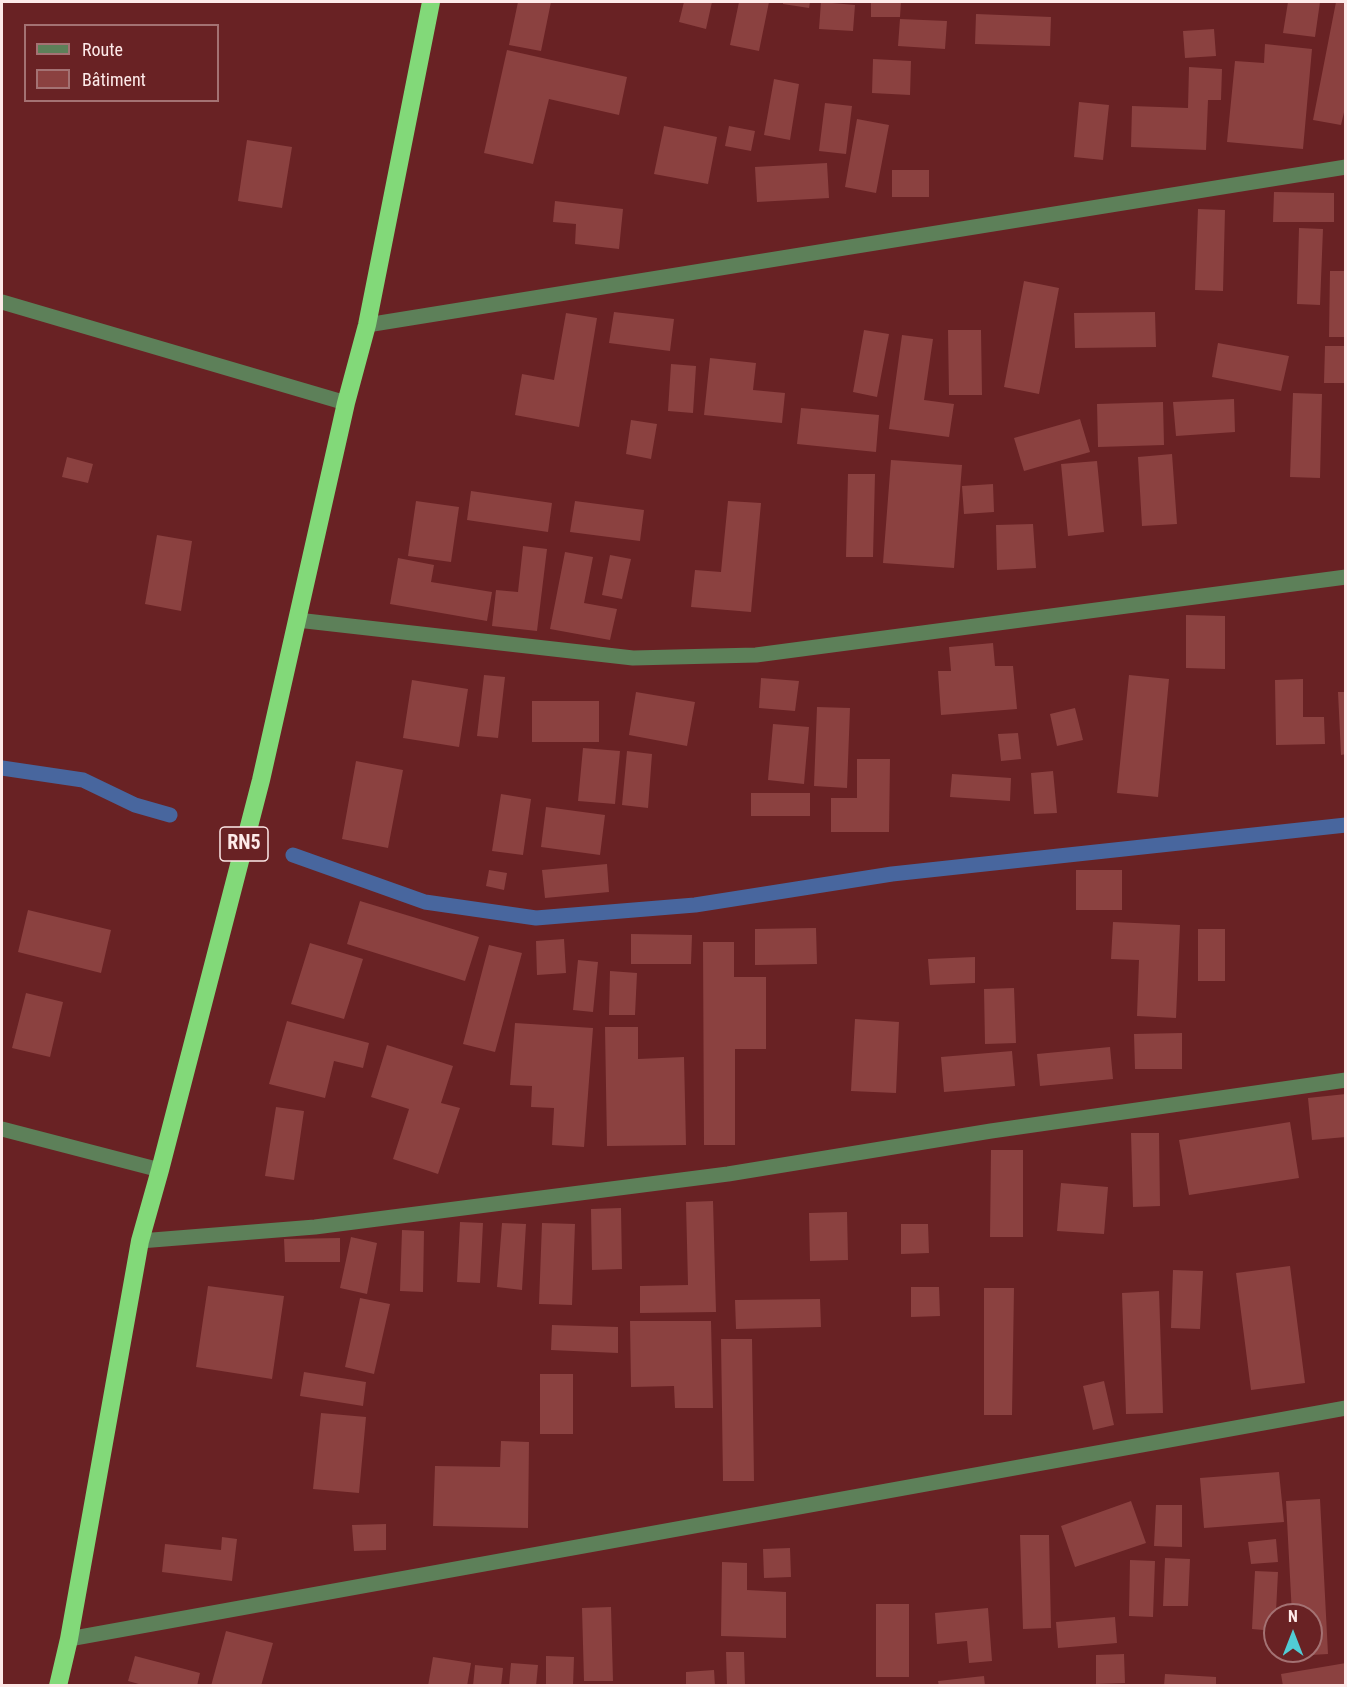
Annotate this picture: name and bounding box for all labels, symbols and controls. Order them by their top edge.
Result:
legend [24,24,219,102]
text: Route [82,39,123,60]
text: Bâtiment [82,69,146,90]
road number: RN5 [220,827,268,861]
north arrow [1263,1603,1323,1663]
text: N [1288,1607,1298,1626]

